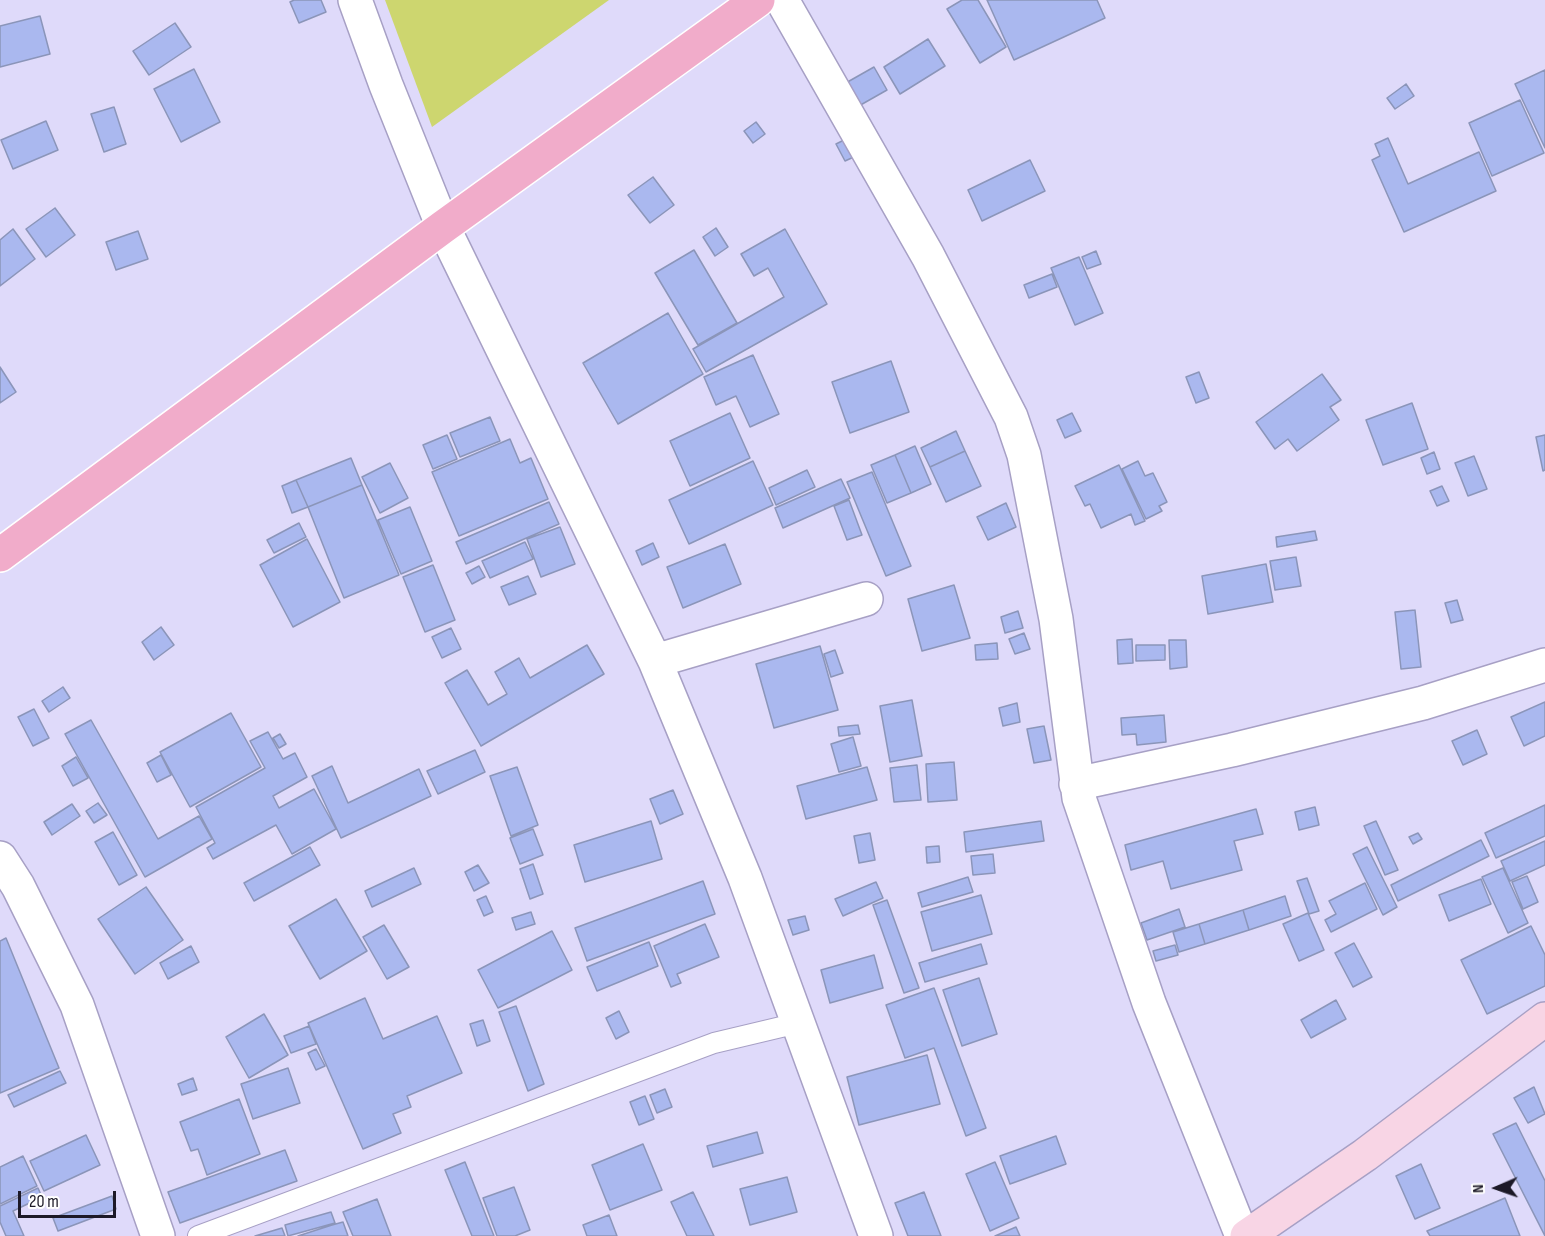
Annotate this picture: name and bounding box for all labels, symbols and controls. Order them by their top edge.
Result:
north arrow [1467,1158,1527,1218]
scale bar [21,1179,118,1217]
text: N [1469,1184,1488,1193]
text: 20 m [29,1191,59,1212]

